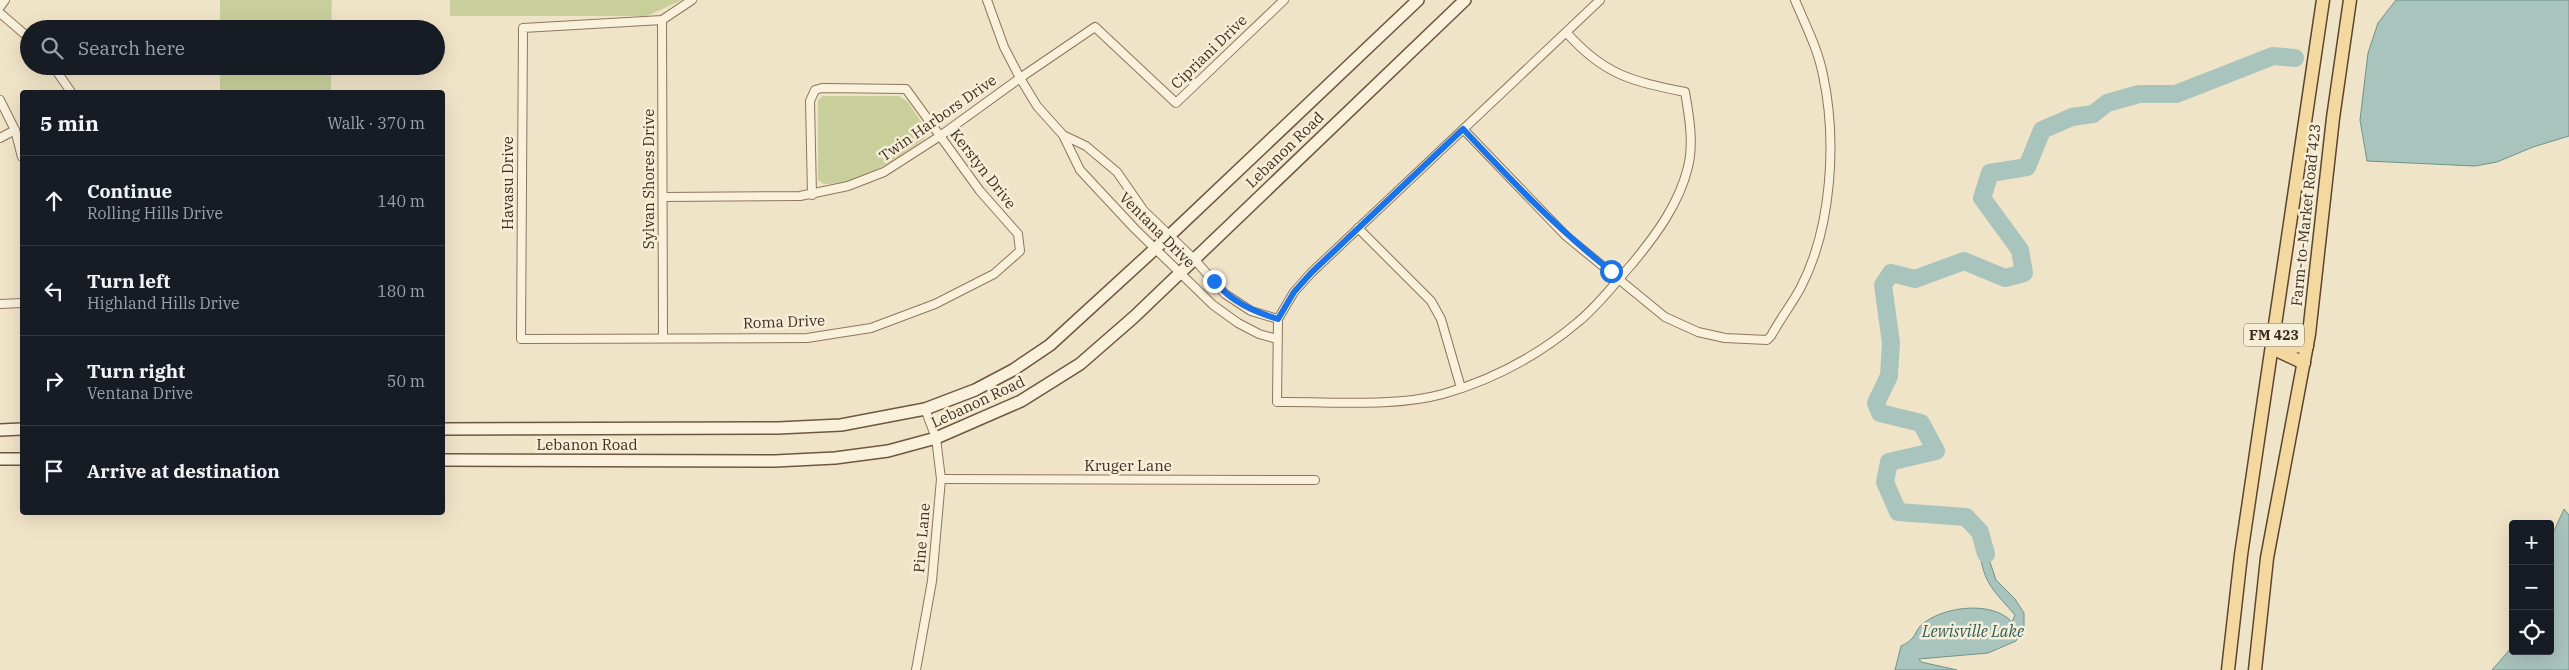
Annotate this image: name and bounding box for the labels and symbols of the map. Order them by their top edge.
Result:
street label: Cipriani Drive [1166,10,1251,93]
street label: Twin Harbors Drive [875,70,1000,165]
street label: Lebanon Road [1242,108,1328,192]
street label: Sylvan Shores Drive [639,109,658,249]
street label: Farm-to-Market Road 423 [2286,123,2325,307]
street label: Kerstyn Drive [946,125,1021,213]
street label: Havasu Drive [498,136,517,230]
street label: Ventana Drive [1116,188,1199,271]
route start [1600,260,1623,283]
route end [1203,270,1226,293]
street label: Roma Drive [743,311,825,332]
road number: FM 423 [2244,324,2304,346]
street label: Lebanon Road [928,372,1028,432]
street label: Lebanon Road [536,435,638,454]
street label: Kruger Lane [1084,456,1172,475]
street label: Pine Lane [909,502,934,574]
water label: Lewisville Lake [1921,621,2024,641]

